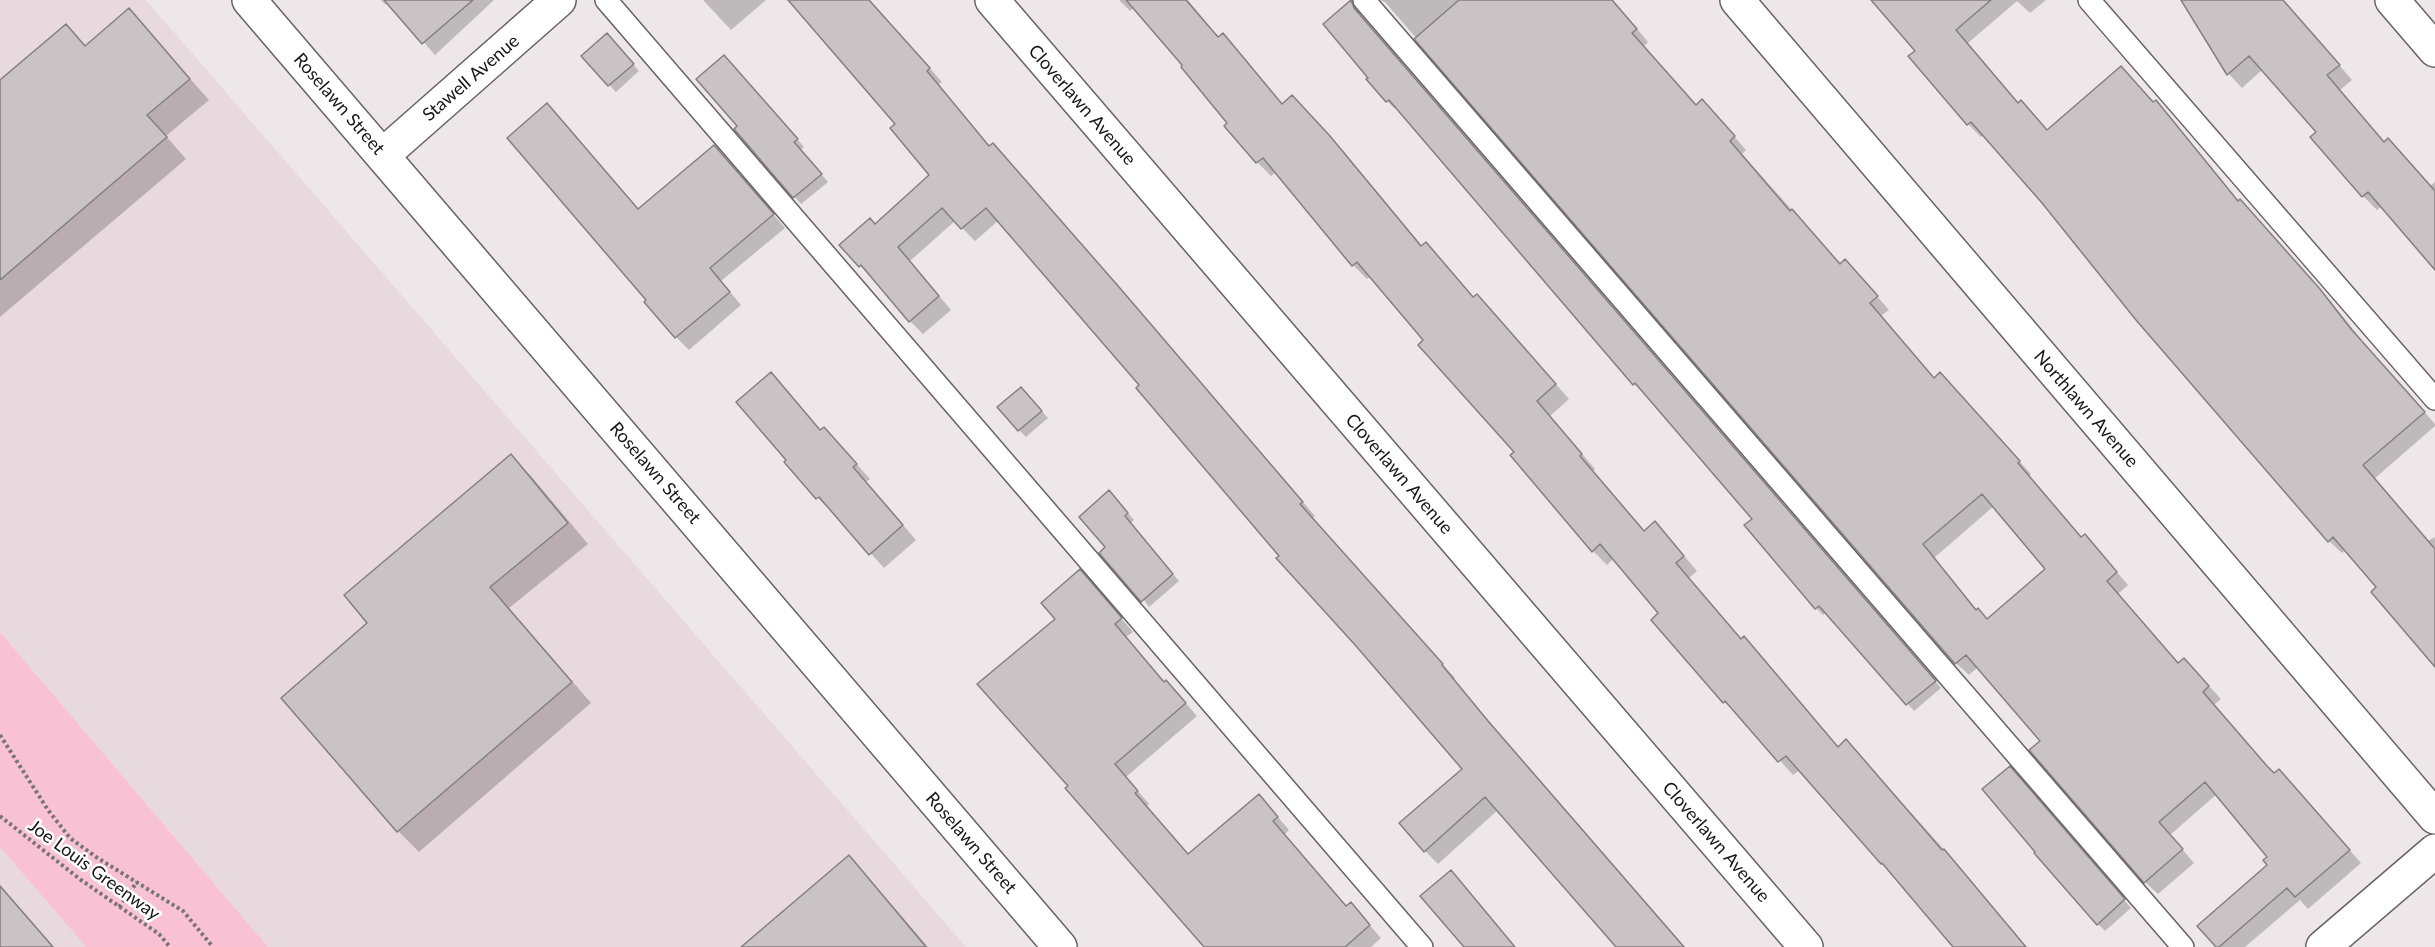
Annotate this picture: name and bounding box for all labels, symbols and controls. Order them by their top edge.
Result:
street label: Stawell Avenue [418,30,524,126]
street label: Cloverlawn Avenue [1024,40,1140,170]
street label: Roselawn Street [289,49,389,159]
street label: Northlawn Avenue [2029,346,2143,472]
street label: Cloverlawn Avenue [1341,409,1457,539]
street label: Roselawn Street [605,418,705,528]
street label: Cloverlawn Avenue [1658,777,1774,907]
street label: Roselawn Street [921,788,1021,898]
street label: Joe Louis Greenway [24,815,164,925]

